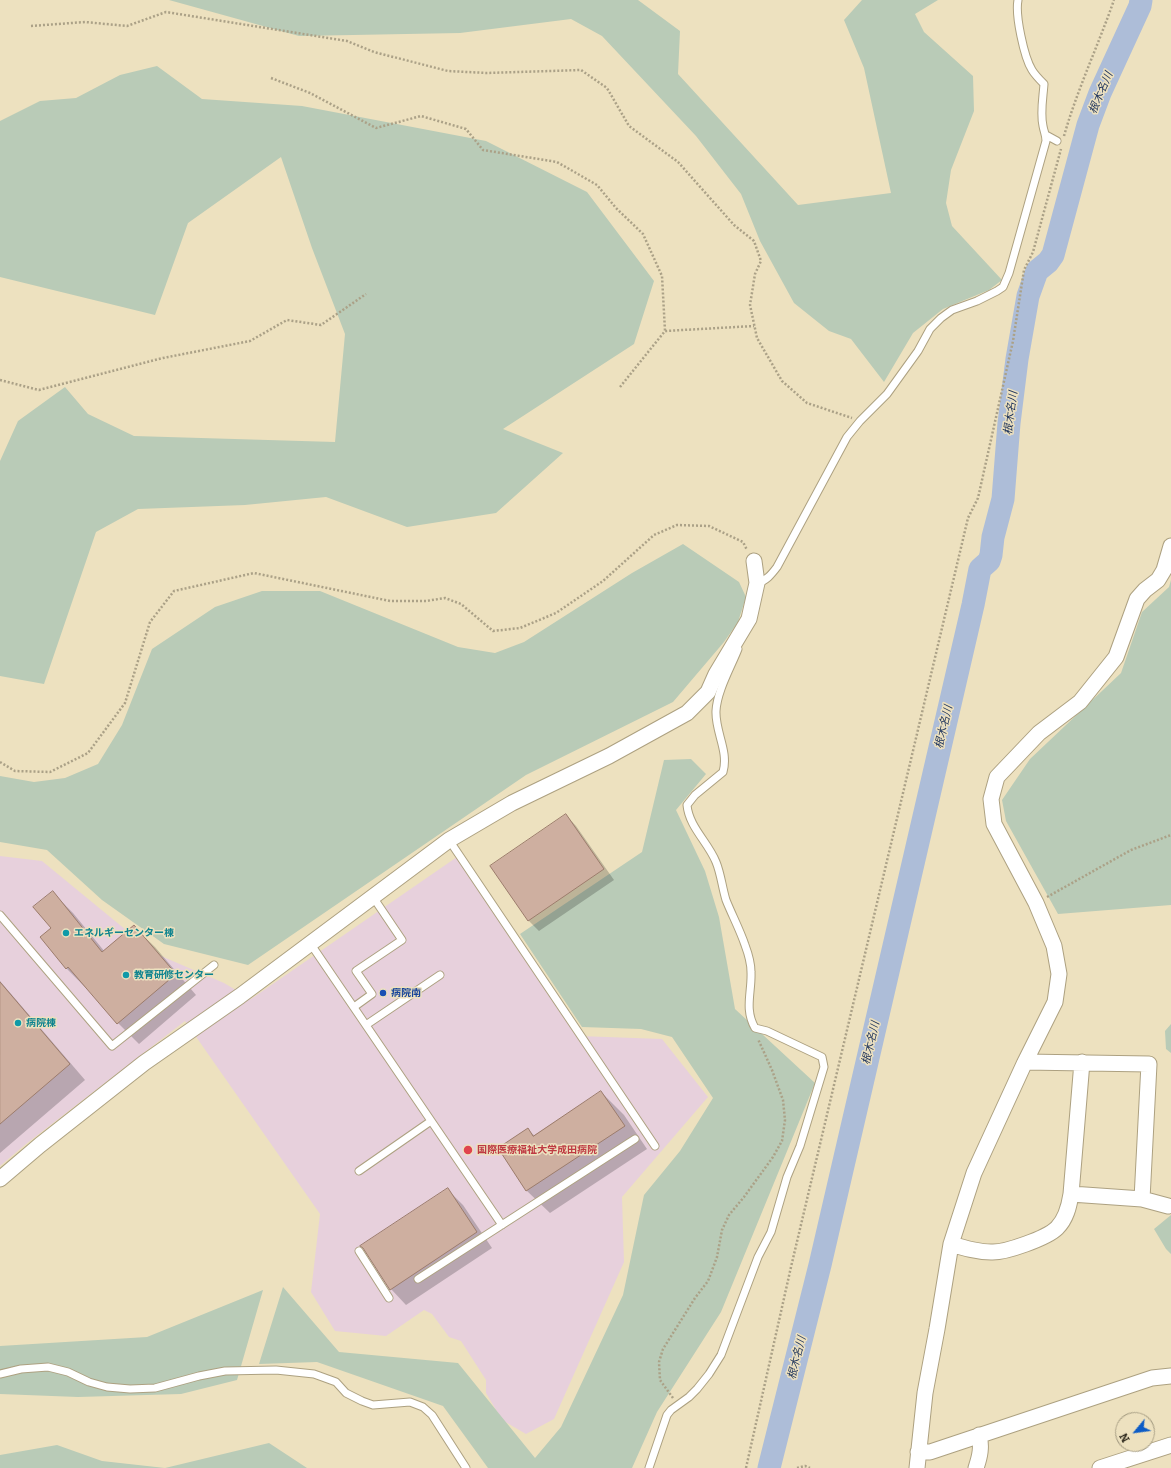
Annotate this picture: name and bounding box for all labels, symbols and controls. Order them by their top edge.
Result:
water label: 根木名川 [1086,70,1116,116]
water label: 根木名川 [1002,390,1020,436]
water label: 根木名川 [933,704,955,750]
place label: エネルギーセンター棟 [74,927,174,939]
marker: エネルギーセンター棟 [61,928,71,938]
place label: 教育研修センター [134,969,214,981]
marker: 教育研修センター [121,970,131,980]
place label: 病院南 [391,987,421,999]
marker: 病院南 [378,988,388,998]
place label: 病院棟 [26,1017,56,1029]
marker: 病院棟 [13,1018,23,1028]
water label: 根木名川 [860,1020,882,1066]
marker: 国際医療福祉大学成田病院 [462,1144,474,1156]
place label: 国際医療福祉大学成田病院 [477,1144,597,1156]
water label: 根木名川 [785,1335,809,1381]
north arrow [1115,1412,1155,1452]
text: N [1117,1431,1133,1444]

